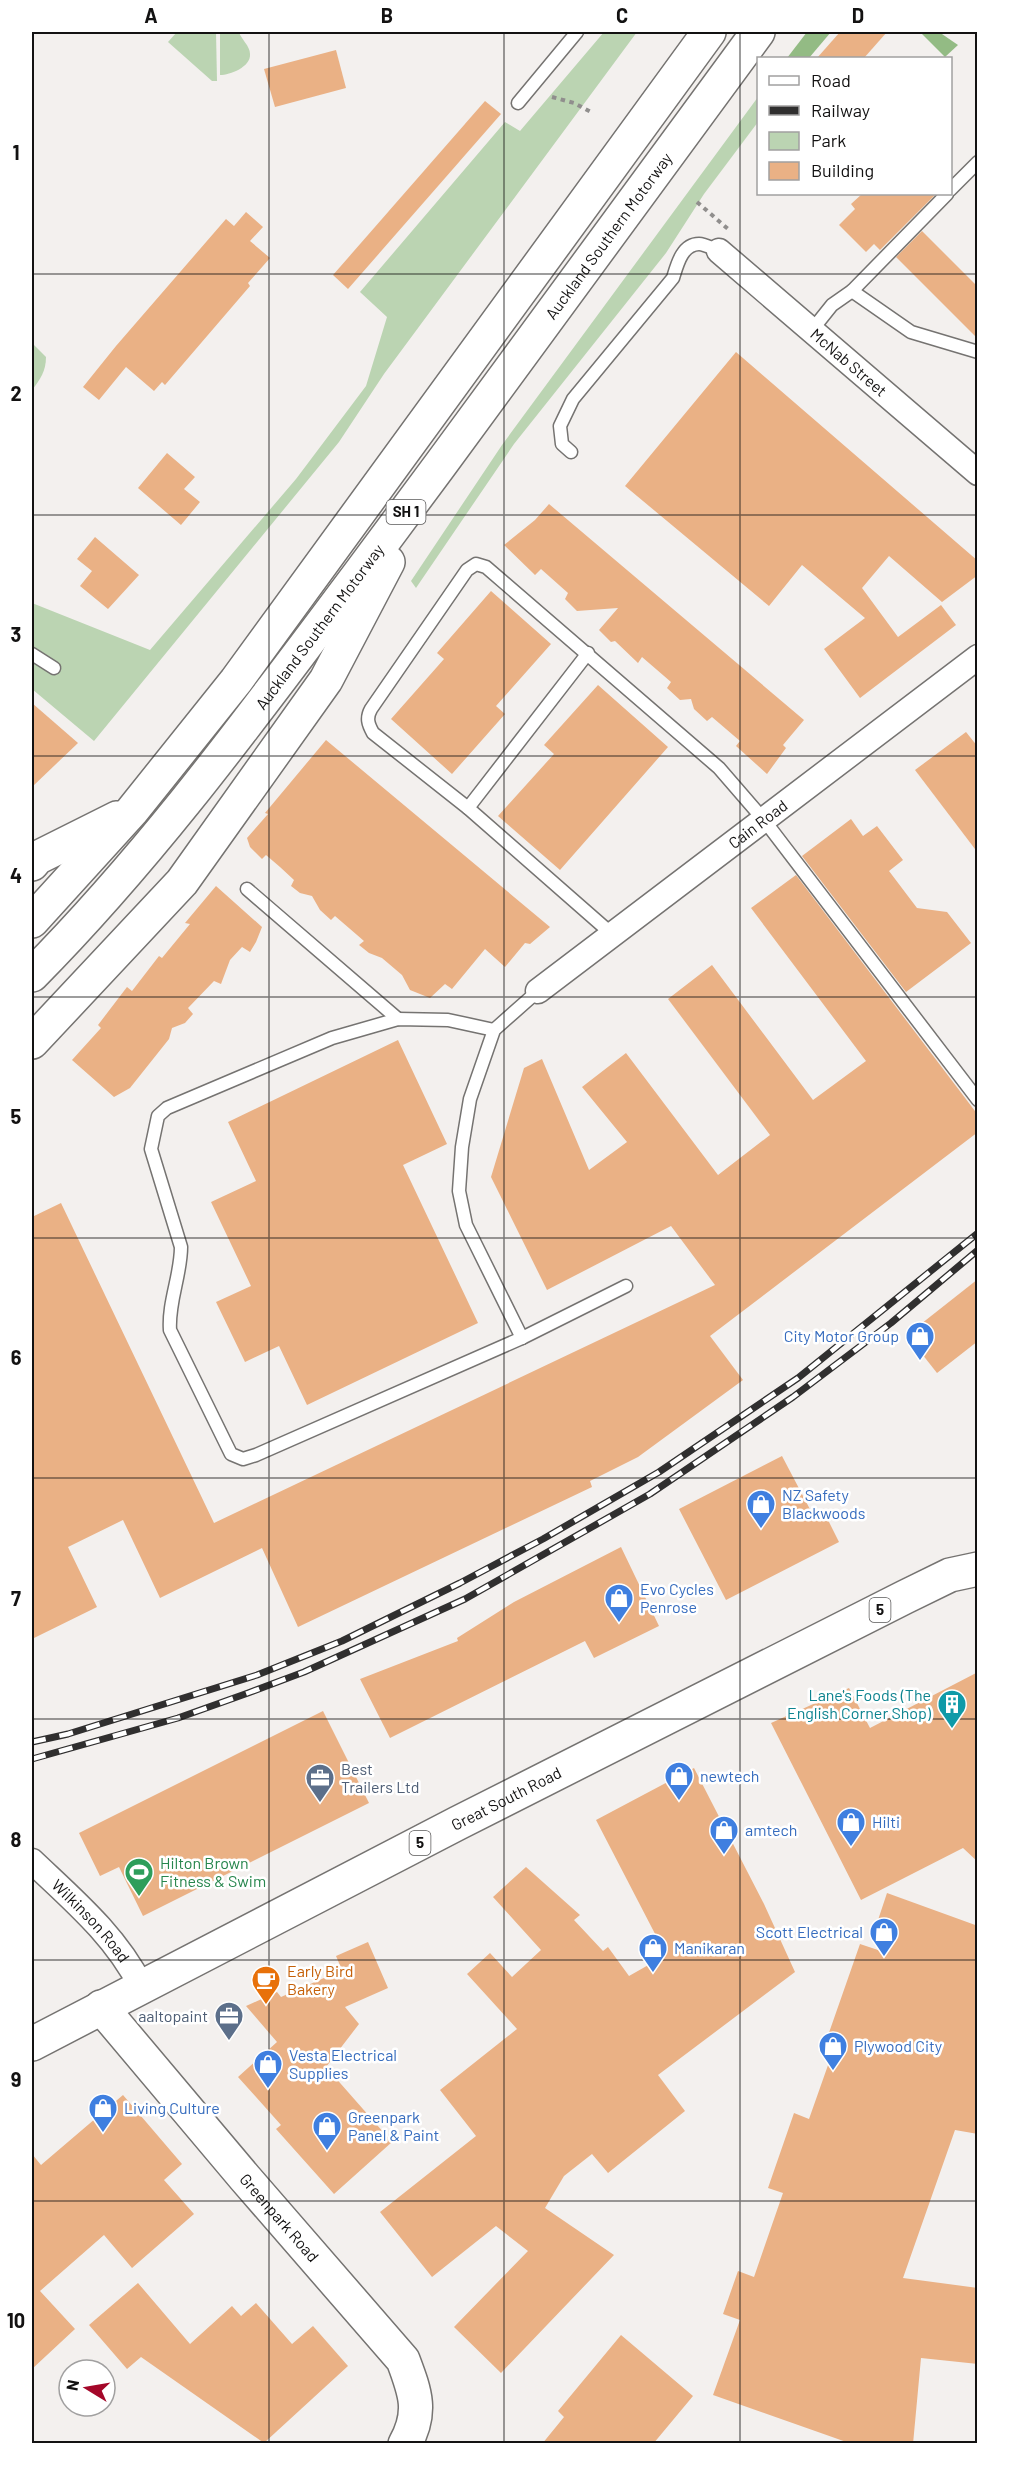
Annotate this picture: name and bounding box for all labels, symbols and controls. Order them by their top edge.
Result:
text: A [144,3,158,27]
text: B [381,3,393,27]
text: C [616,3,628,27]
text: D [852,3,864,27]
legend [757,57,952,195]
text: Road [811,69,851,91]
text: Railway [811,99,870,121]
text: Park [811,129,846,151]
text: 1 [12,140,20,164]
street label: Auckland Southern Motorway [541,148,676,323]
text: Building [811,159,874,181]
street label: McNab Street [807,324,891,400]
text: 2 [10,381,22,405]
road number: SH 1 [386,500,426,524]
street label: Auckland Southern Motorway [251,540,388,713]
text: 3 [11,622,21,646]
street label: Cain Road [724,795,791,852]
text: 4 [10,863,22,887]
text: 5 [11,1104,22,1128]
shop icon: City Motor Group [904,1320,936,1362]
place label: City Motor Group [784,1326,899,1345]
text: 6 [11,1345,22,1369]
place label: NZ Safety Blackwoods [782,1485,865,1522]
shop icon: NZ Safety Blackwoods [745,1488,777,1530]
place label: Evo Cycles Penrose [640,1579,714,1616]
shop icon: Evo Cycles Penrose [603,1582,635,1624]
text: 7 [11,1586,21,1610]
road number: 5 [870,1598,890,1622]
place label: Lane's Foods (The English Corner Shop) [787,1685,932,1722]
building icon: Lane's Foods (The English Corner Shop) [936,1688,968,1730]
place label: Best Trailers Ltd [341,1759,419,1796]
shop icon: newtech [663,1760,695,1802]
office icon: Best Trailers Ltd [304,1762,336,1804]
street label: Great South Road [448,1762,564,1834]
place label: newtech [700,1766,759,1785]
shop icon: Hilti [835,1806,867,1848]
place label: Hilti [872,1812,900,1831]
shop icon: amtech [708,1814,740,1856]
place label: amtech [745,1820,797,1839]
text: 8 [11,1827,22,1851]
road number: 5 [410,1831,430,1855]
place label: Hilton Brown Fitness & Swim [160,1853,266,1890]
sports icon: Hilton Brown Fitness & Swim [123,1856,155,1898]
street label: Wilkinson Road [48,1875,134,1966]
shop icon: Scott Electrical [868,1916,900,1958]
place label: Scott Electrical [756,1922,863,1941]
shop icon: Manikaran [637,1932,669,1974]
place label: Manikaran [674,1938,745,1957]
place label: Early Bird Bakery [287,1961,354,1998]
cafe icon: Early Bird Bakery [250,1964,282,2006]
office icon: aaltopaint [213,2000,245,2042]
place label: aaltopaint [138,2006,208,2025]
shop icon: Plywood City [817,2030,849,2072]
place label: Plywood City [854,2036,943,2055]
place label: Vesta Electrical Supplies [289,2045,397,2082]
shop icon: Vesta Electrical Supplies [252,2048,284,2090]
text: 9 [11,2067,21,2091]
shop icon: Living Culture [87,2092,119,2134]
place label: Living Culture [124,2098,220,2117]
place label: Greenpark Panel & Paint [348,2107,439,2144]
shop icon: Greenpark Panel & Paint [311,2110,343,2152]
street label: Greenpark Road [236,2169,323,2265]
text: 10 [7,2308,25,2332]
north arrow [57,2358,117,2418]
text: N [61,2378,82,2392]

